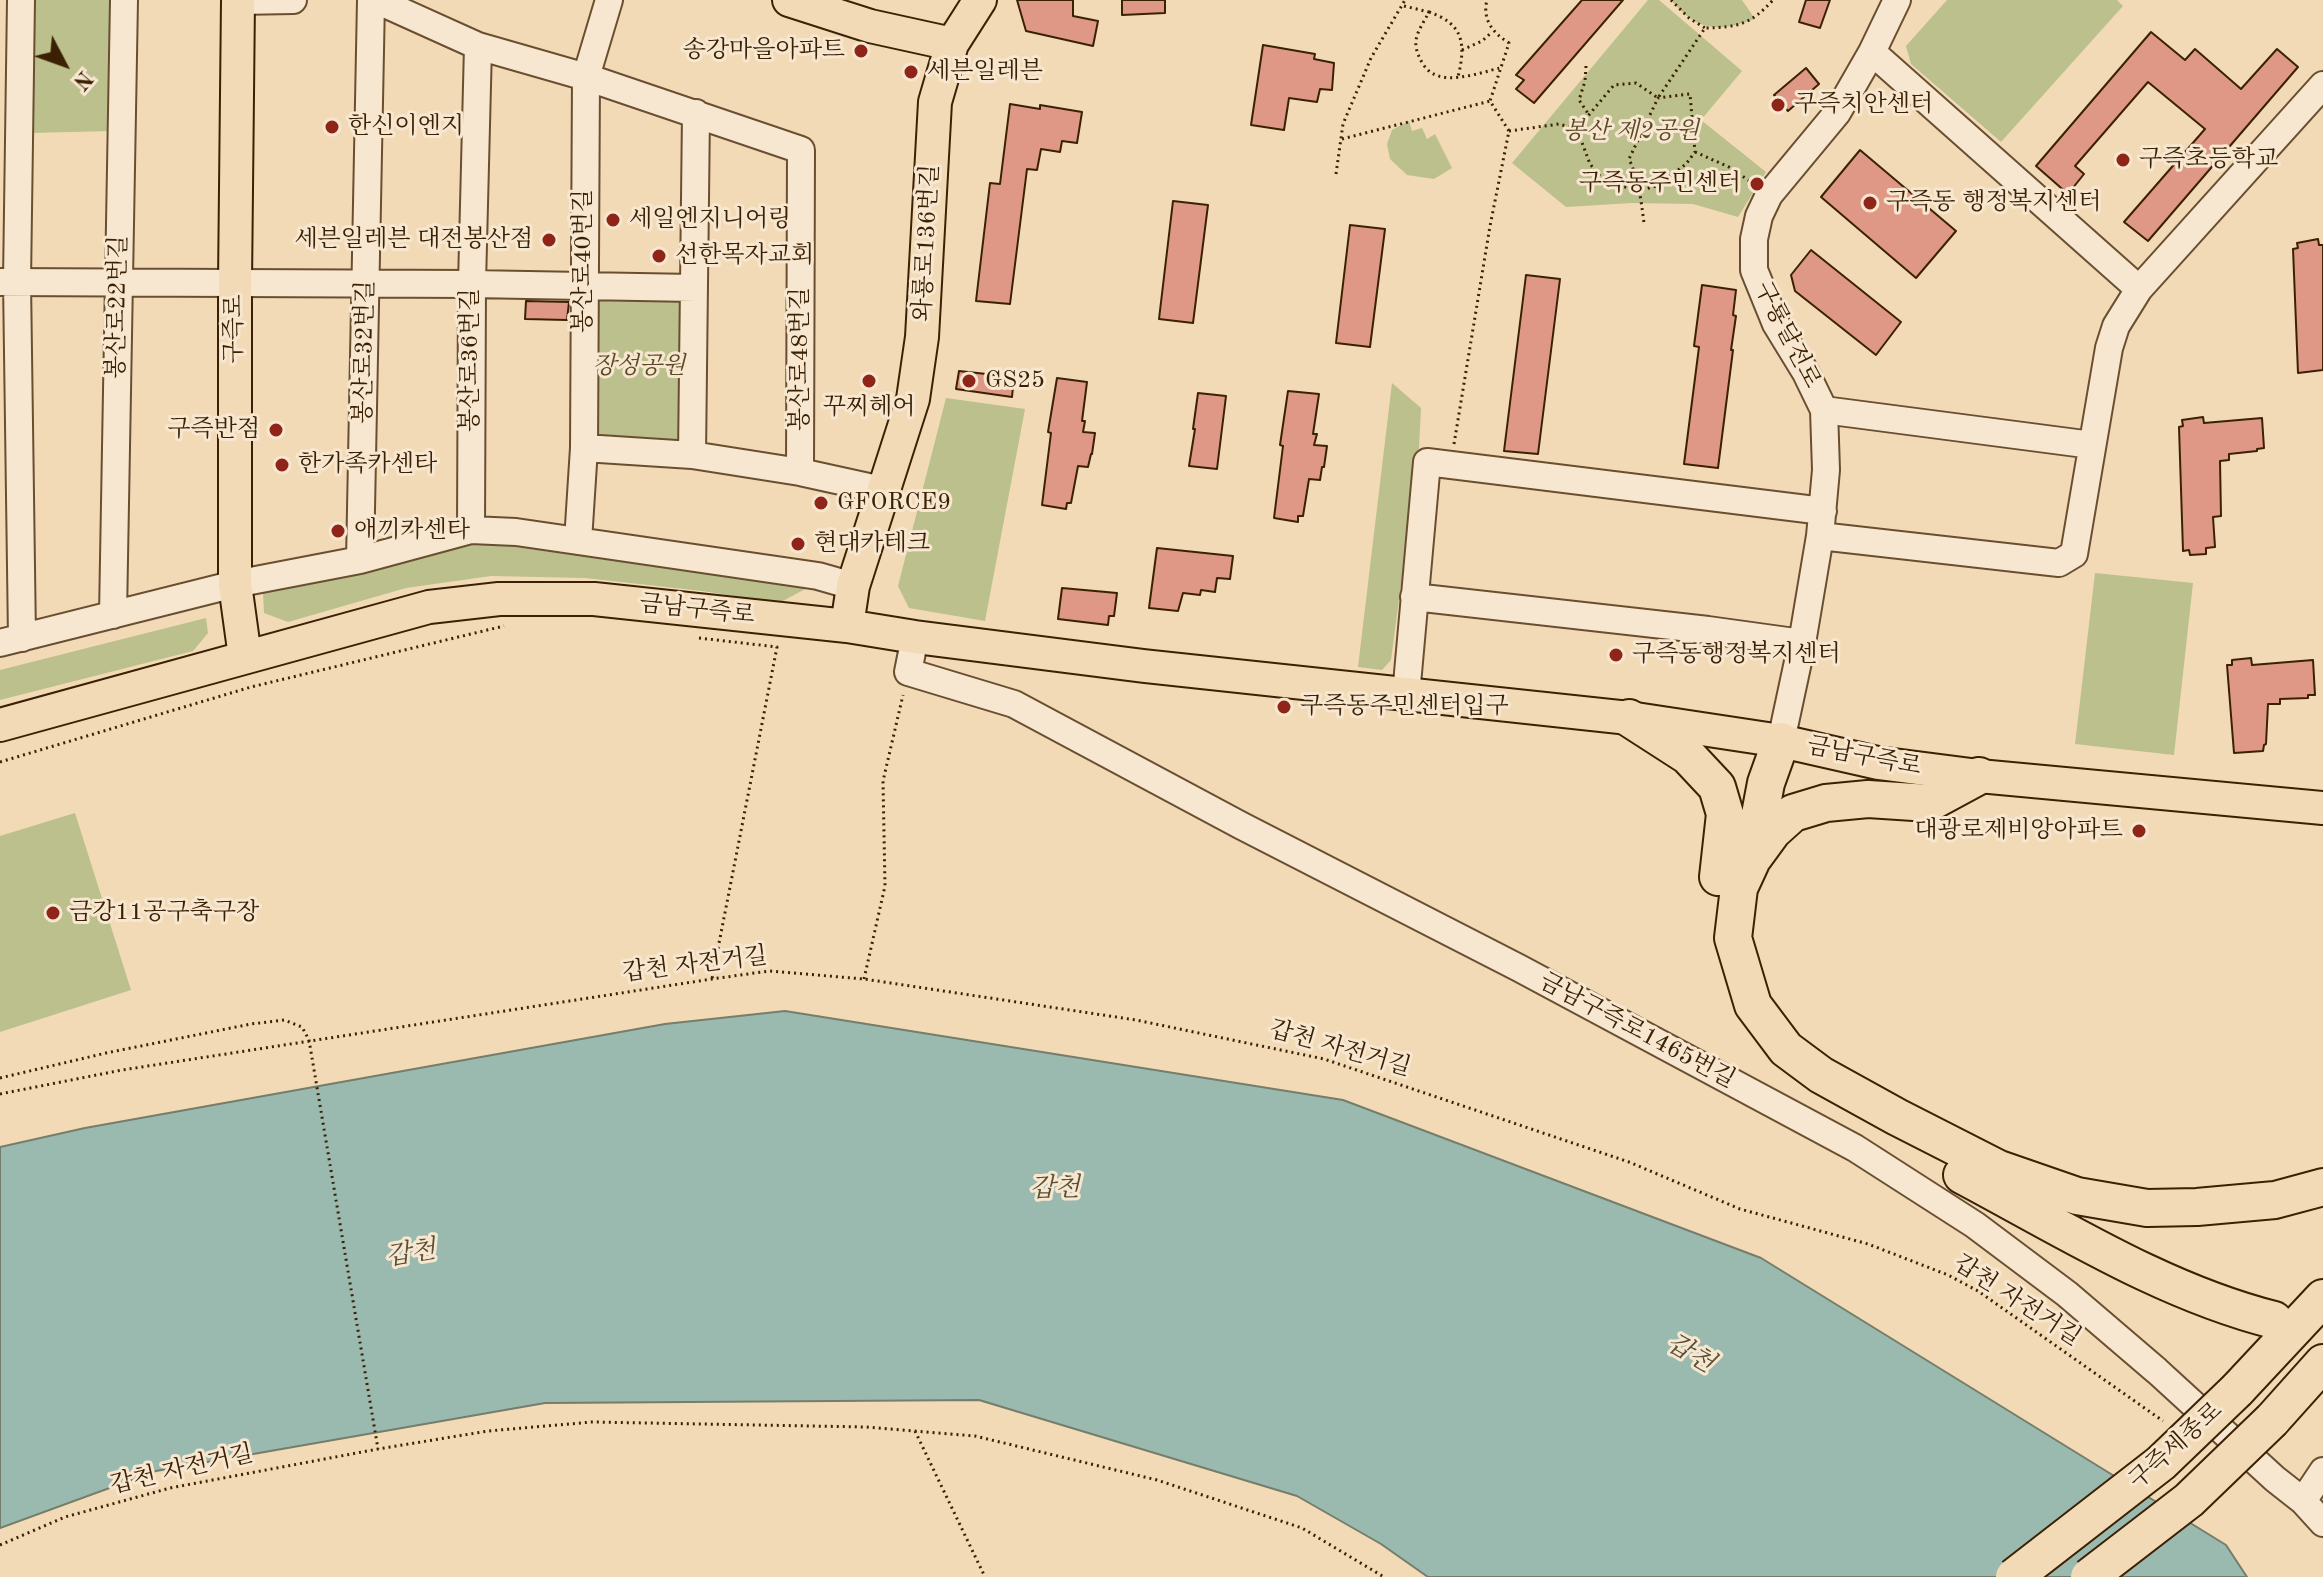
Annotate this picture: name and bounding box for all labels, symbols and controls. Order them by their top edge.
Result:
north arrow [24,24,104,104]
place label: 송강마을아파트 [683,37,845,65]
marker: 송강마을아파트 [852,42,870,60]
place label: 세븐일레븐 [927,58,1043,86]
marker: 세븐일레븐 [902,63,920,81]
text: N [68,66,96,93]
place label: 구즉치안센터 [1794,91,1933,119]
marker: 구즉치안센터 [1769,96,1787,114]
place label: 한신이엔지 [348,113,464,141]
marker: 한신이엔지 [323,118,341,136]
park label: 봉산 제2공원 [1563,118,1699,146]
place label: 구즉초등학교 [2139,146,2278,174]
marker: 구즉초등학교 [2114,151,2132,169]
street label: 와룡로136번길 [908,164,946,322]
place label: 구즉동주민센터 [1579,170,1741,198]
marker: 구즉동주민센터 [1748,175,1766,193]
street label: 봉산로40번길 [570,189,598,333]
place label: 구즉동 행정복지센터 [1886,189,2101,217]
marker: 구즉동 행정복지센터 [1861,194,1879,212]
place label: 세일엔지니어링 [629,206,791,234]
marker: 세일엔지니어링 [604,211,622,229]
place label: 세븐일레븐 대전봉산점 [294,226,533,254]
marker: 세븐일레븐 대전봉산점 [540,231,558,249]
street label: 봉산로22번길 [102,235,134,379]
place label: 선한목자교회 [675,242,814,270]
marker: 선한목자교회 [650,247,668,265]
street label: 구룡달전로 [1748,277,1826,393]
street label: 봉산로32번길 [349,280,381,424]
street label: 봉산로48번길 [787,287,815,431]
street label: 봉산로36번길 [457,288,485,432]
street label: 구즉로 [221,294,249,364]
park label: 장성공원 [593,353,685,381]
place label: GS25 [985,367,1045,395]
marker: 꾸찌헤어 [860,372,878,390]
marker: GS25 [960,372,978,390]
place label: 꾸찌헤어 [823,394,915,422]
place label: 구즉반점 [167,416,260,444]
marker: 구즉반점 [267,421,285,439]
place label: 한가족카센타 [298,451,437,479]
marker: 한가족카센타 [273,456,291,474]
place label: GFORCE9 [837,489,951,517]
marker: GFORCE9 [812,494,830,512]
place label: 애끼카센타 [354,517,470,545]
marker: 애끼카센타 [329,522,347,540]
place label: 현대카테크 [814,530,930,558]
marker: 현대카테크 [789,535,807,553]
street label: 금남구즉로 [638,590,756,630]
place label: 구즉동행정복지센터 [1632,641,1841,669]
marker: 구즉동행정복지센터 [1607,646,1625,664]
place label: 구즉동주민센터입구 [1300,693,1509,721]
marker: 구즉동주민센터입구 [1275,698,1293,716]
street label: 금남구즉로 [1804,732,1924,782]
place label: 대광로제비앙아파트 [1914,817,2123,845]
marker: 대광로제비앙아파트 [2130,822,2148,840]
place label: 금강11공구축구장 [69,899,259,927]
marker: 금강11공구축구장 [44,904,62,922]
street label: 갑천 자전거길 [621,942,769,988]
street label: 금남구즉로1465번길 [1534,967,1740,1095]
street label: 갑천 자전거길 [1266,1015,1414,1083]
water label: 갑천 [1030,1173,1080,1205]
water label: 갑천 [384,1235,438,1273]
street label: 갑천 자전거길 [1948,1249,2086,1353]
water label: 갑천 [1660,1328,1720,1380]
street label: 구즉세종로 [2123,1397,2229,1495]
street label: 갑천 자전거길 [108,1440,256,1500]

